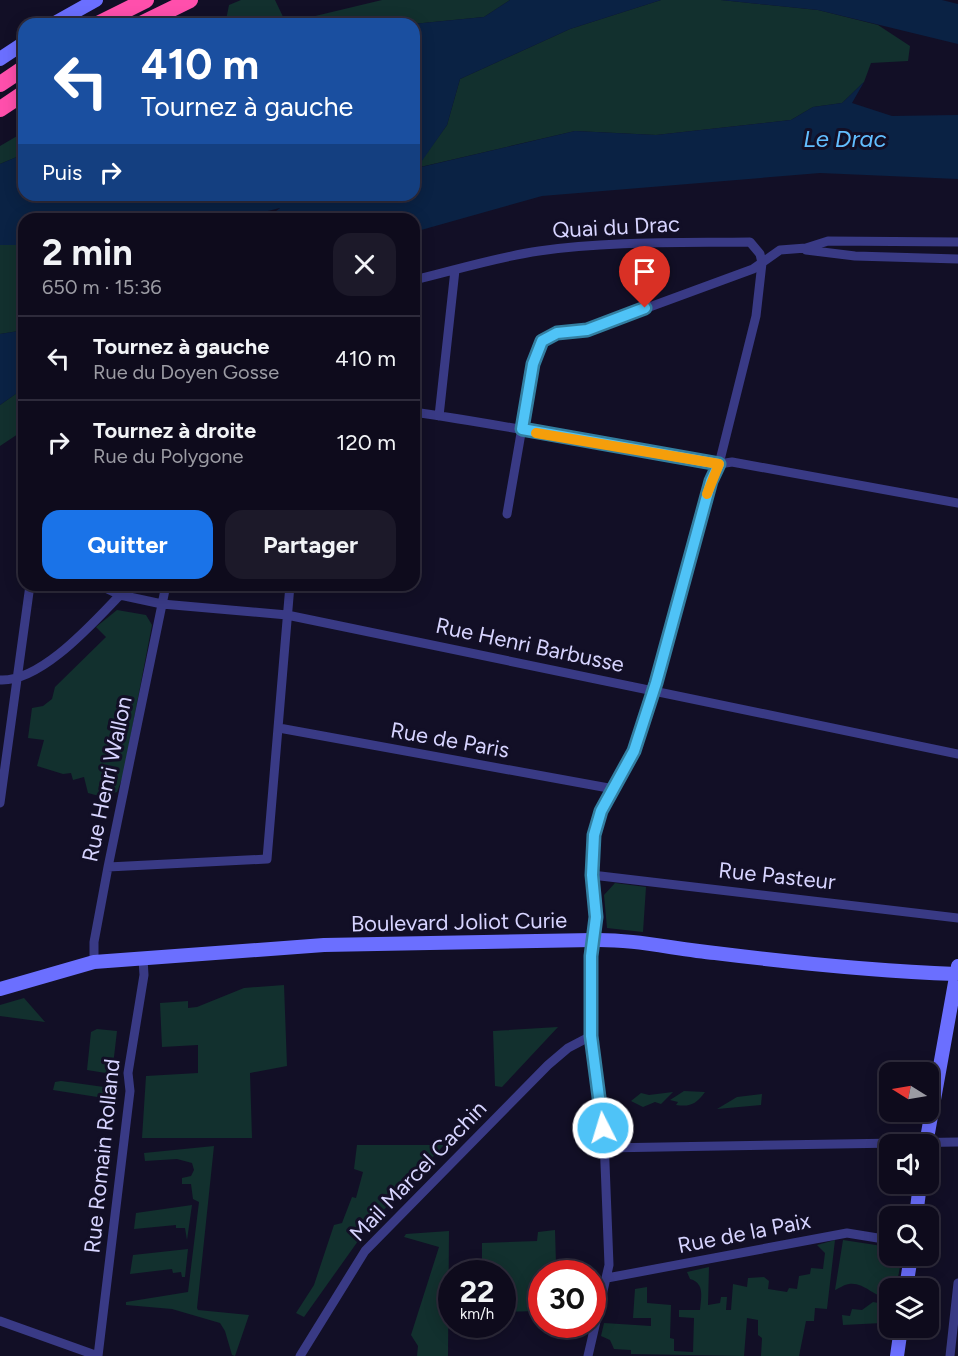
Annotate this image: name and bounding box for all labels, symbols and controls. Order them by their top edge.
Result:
text: 410 m [141,39,259,90]
icon: left [42,42,120,120]
text: Tournez à gauche [141,90,353,123]
water label: Le Drac [803,124,887,153]
icon: right [94,156,127,189]
text: Puis [42,159,82,186]
street label: Quai du Drac [552,210,680,244]
text: 2 min [42,231,133,274]
button: close [333,233,396,296]
pin [619,246,670,308]
icon: arrive [628,255,661,288]
text: 650 m · 15:36 [42,275,162,299]
text: Tournez à gauche [93,333,269,360]
icon: left [42,342,75,375]
text: 410 m [335,345,396,372]
text: Rue du Doyen Gosse [93,360,279,384]
text: Tournez à droite [93,417,256,444]
icon: right [42,426,75,459]
text: 120 m [336,429,396,456]
text: Rue du Polygone [93,444,243,468]
button: Quitter [42,510,213,579]
button: Partager [225,510,396,579]
street label: Rue Henri Barbusse [433,612,627,678]
street label: Rue Henri Wallon [76,694,138,864]
street label: Rue de Paris [388,716,512,764]
street label: Rue Pasteur [717,856,837,896]
street label: Boulevard Joliot Curie [351,907,567,937]
street label: Rue Romain Rolland [78,1057,126,1255]
north arrow [879,1062,939,1122]
map controls [879,1062,939,1338]
street label: Mail Marcel Cachin [344,1095,492,1247]
position arrow [571,1096,635,1160]
button: sound [879,1134,939,1194]
button: search [879,1206,939,1266]
street label: Rue de la Paix [675,1207,813,1259]
speed limit sign: 30 [528,1260,606,1338]
text: 22 [460,1273,494,1310]
button: layers [879,1278,939,1338]
text: km/h [460,1305,494,1323]

